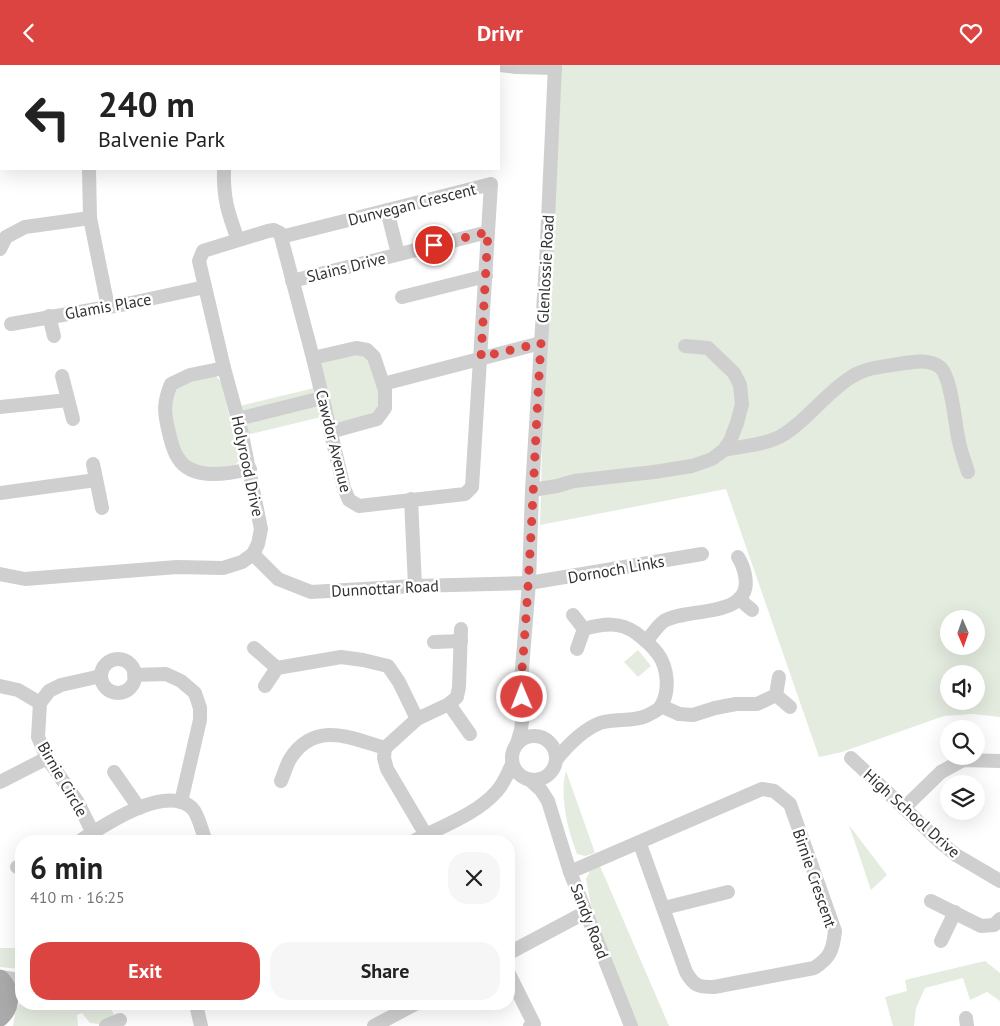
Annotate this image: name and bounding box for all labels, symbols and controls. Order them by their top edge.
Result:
icon: back [15,19,43,47]
text: Drivr [477,19,523,47]
icon: heart [957,19,985,47]
text: 240 m [98,81,195,127]
icon: left [15,85,80,150]
text: Balvenie Park [98,125,225,153]
street label: Dunvegan Crescent [346,178,479,230]
street label: Glenlossie Road [532,214,558,324]
pin [413,224,455,266]
icon: arrive [420,231,448,259]
street label: Slains Drive [304,247,388,287]
street label: Glamis Place [63,289,153,323]
street label: Cawdor Avenue [312,388,356,494]
street label: Holyrood Drive [228,414,268,518]
street label: Dornoch Links [566,551,666,587]
street label: Dunnottar Road [331,575,439,601]
north arrow [940,610,985,655]
map controls [940,610,985,820]
button: sound [940,665,985,710]
position arrow [495,670,547,722]
button: search [940,720,985,765]
street label: Birnie Circle [33,738,93,820]
street label: High School Drive [860,764,964,862]
button: layers [940,775,985,820]
street label: Birnie Crescent [789,826,841,930]
text: 6 min [30,848,103,887]
button: close [448,852,500,904]
street label: Sandy Road [567,881,613,961]
text: 410 m · 16:25 [30,887,125,907]
button: Exit [30,942,260,1000]
button: Share [270,942,500,1000]

